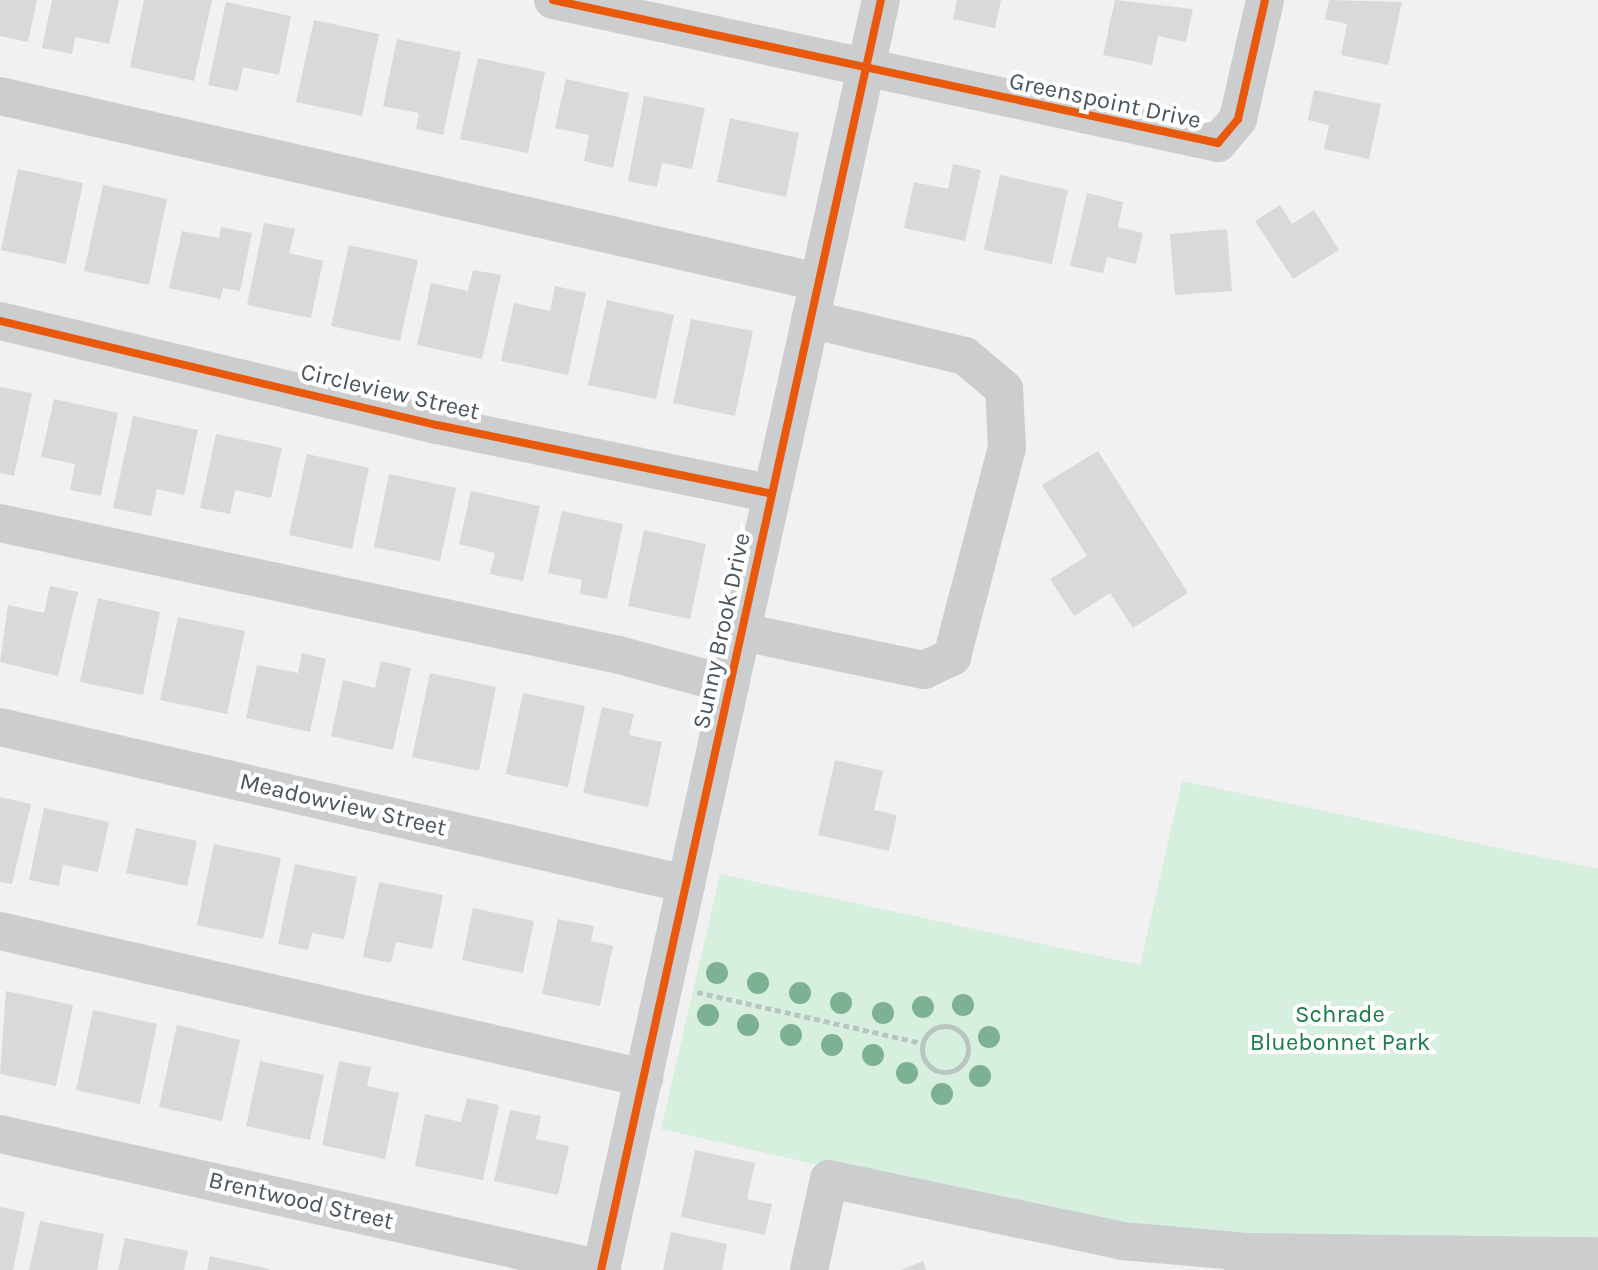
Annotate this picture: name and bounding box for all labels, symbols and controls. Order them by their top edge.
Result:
street label: Greenspoint Drive [1006,67,1204,135]
street label: Circleview Street [298,357,482,427]
street label: Sunny Brook Drive [687,530,757,732]
street label: Meadowview Street [237,767,449,843]
park label: Schrade Bluebonnet Park [1250,1001,1430,1057]
street label: Brentwood Street [206,1166,396,1236]

